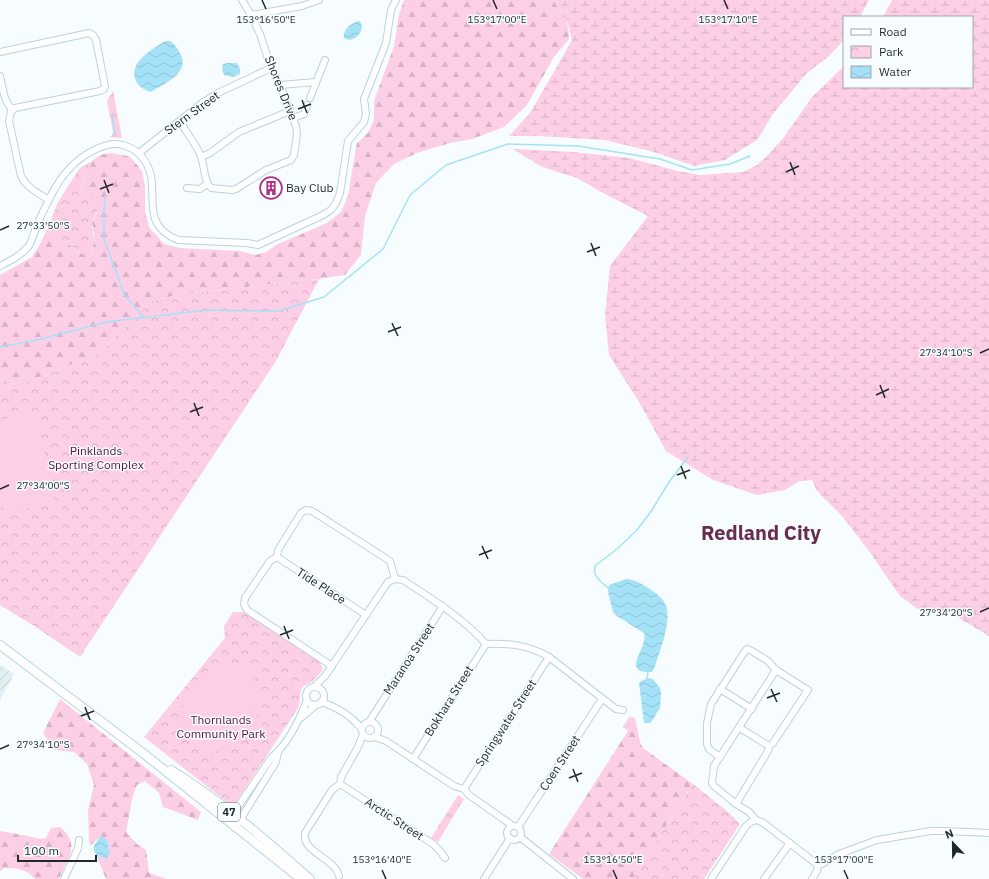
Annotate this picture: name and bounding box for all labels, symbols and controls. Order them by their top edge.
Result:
text: 153°16'50"E [236,13,296,26]
text: 153°17'00"E [467,13,527,26]
text: 153°17'10"E [698,13,758,26]
legend [843,16,973,88]
text: Road [879,24,907,39]
text: Park [879,44,904,59]
street label: Shores Drive [262,53,301,123]
text: Water [879,64,912,79]
street label: Stern Street [161,88,222,138]
building icon: Bay Club [258,175,284,201]
place label: Bay Club [286,180,334,195]
text: 27°33'50"S [16,219,70,232]
text: 27°34'10"S [919,346,973,359]
park label: Pinklands Sporting Complex [48,443,144,472]
text: 27°34'00"S [16,479,70,492]
district label: Redland City [701,519,821,546]
street label: Tide Place [294,564,349,607]
text: 27°34'20"S [919,606,973,619]
street label: Maranoa Street [380,620,437,697]
street label: Bokhara Street [421,663,476,739]
street label: Springwater Street [472,676,539,769]
park label: Thornlands Community Park [176,712,266,741]
street label: Coen Street [536,732,583,793]
text: 27°34'10"S [16,738,70,751]
street label: Arctic Street [362,794,426,843]
road number: 47 [218,803,240,821]
north arrow [933,823,973,863]
text: N [943,826,956,842]
scale bar [18,837,96,863]
text: 100 m [24,843,59,858]
text: 153°16'40"E [352,853,412,866]
text: 153°16'50"E [583,853,643,866]
text: 153°17'00"E [814,853,874,866]

